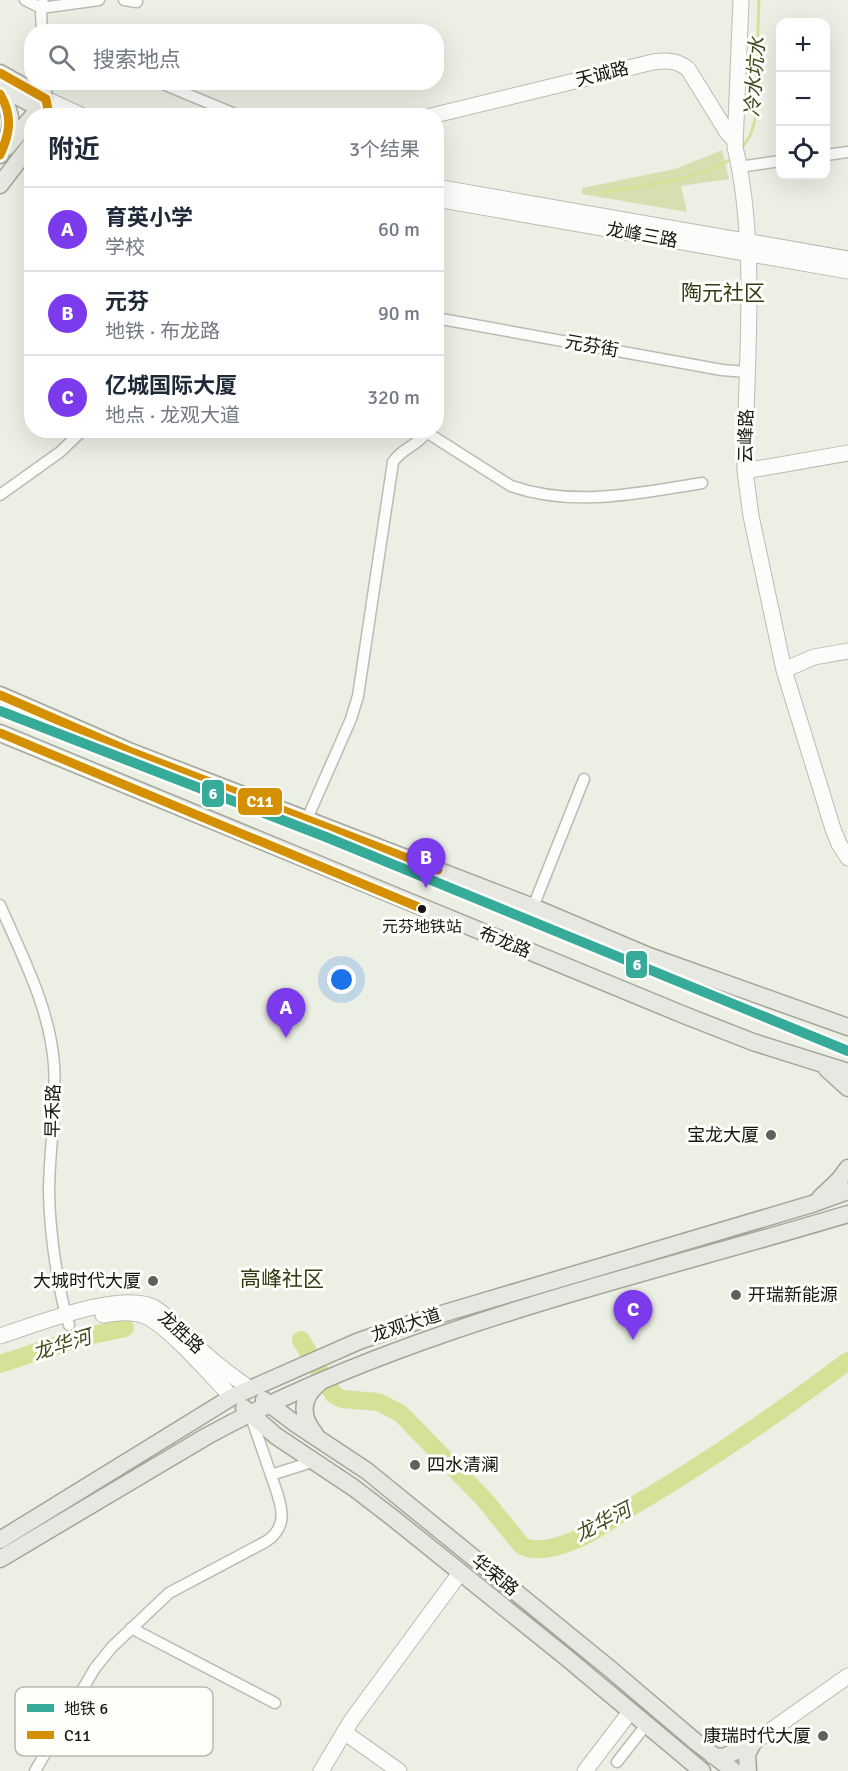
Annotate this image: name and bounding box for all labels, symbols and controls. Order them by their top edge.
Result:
map controls [776,18,830,180]
button: + [776,18,830,72]
search box [24,24,444,90]
water label: 冷水坑水 [740,35,770,118]
icon: search [45,41,78,74]
text: 搜索地点 [93,46,181,73]
street label: 天诚路 [573,57,631,91]
button: − [776,72,830,126]
button: locate [776,126,830,180]
text: 附近 [48,134,100,166]
text: 3个结果 [349,137,420,162]
text: 育英小学 [105,204,193,231]
text: A [61,217,74,242]
text: 60 m [378,217,420,242]
street label: 龙峰三路 [605,218,679,252]
text: 学校 [105,235,145,260]
district label: 陶元社区 [681,280,765,306]
text: 元芬 [105,288,149,315]
text: B [61,301,74,326]
text: 90 m [378,301,420,326]
text: 地铁 · 布龙路 [105,319,220,344]
street label: 元芬街 [564,330,620,362]
text: 亿城国际大厦 [105,372,237,399]
text: C [61,385,74,410]
text: 320 m [367,385,420,410]
text: 地点 · 龙观大道 [105,403,240,428]
street label: 云峰路 [735,409,757,463]
line badge: 6 [201,779,225,808]
text: 6 [209,784,218,804]
line badge: C11 [237,787,283,816]
text: C11 [246,792,274,812]
pin: B [406,838,446,888]
marker: 元芬地铁站 [416,903,428,915]
place label: 元芬地铁站 [382,917,462,937]
street label: 布龙路 [476,922,534,962]
line badge: 6 [625,950,648,979]
text: 6 [633,955,642,975]
your location [327,965,356,994]
pin: A [266,988,306,1038]
street label: 早禾路 [42,1084,64,1138]
place label: 宝龙大厦 [687,1124,759,1146]
marker: 宝龙大厦 [764,1128,778,1142]
district label: 高峰社区 [240,1266,324,1292]
place label: 大城时代大厦 [33,1270,141,1292]
marker: 大城时代大厦 [146,1274,160,1288]
place label: 开瑞新能源 [748,1284,838,1306]
marker: 开瑞新能源 [729,1288,743,1302]
pin: C [614,1290,652,1340]
street label: 龙观大道 [368,1303,444,1347]
street label: 龙胜路 [154,1306,208,1358]
water label: 龙华河 [30,1323,98,1366]
place label: 四水清澜 [427,1454,499,1476]
marker: 四水清澜 [408,1458,422,1472]
water label: 龙华河 [571,1495,639,1547]
street label: 华荣路 [467,1549,523,1601]
legend [15,1687,213,1756]
text: 地铁 6 [64,1699,108,1719]
place label: 康瑞时代大厦 [703,1725,811,1747]
text: C11 [64,1726,91,1746]
marker: 康瑞时代大厦 [816,1729,830,1743]

